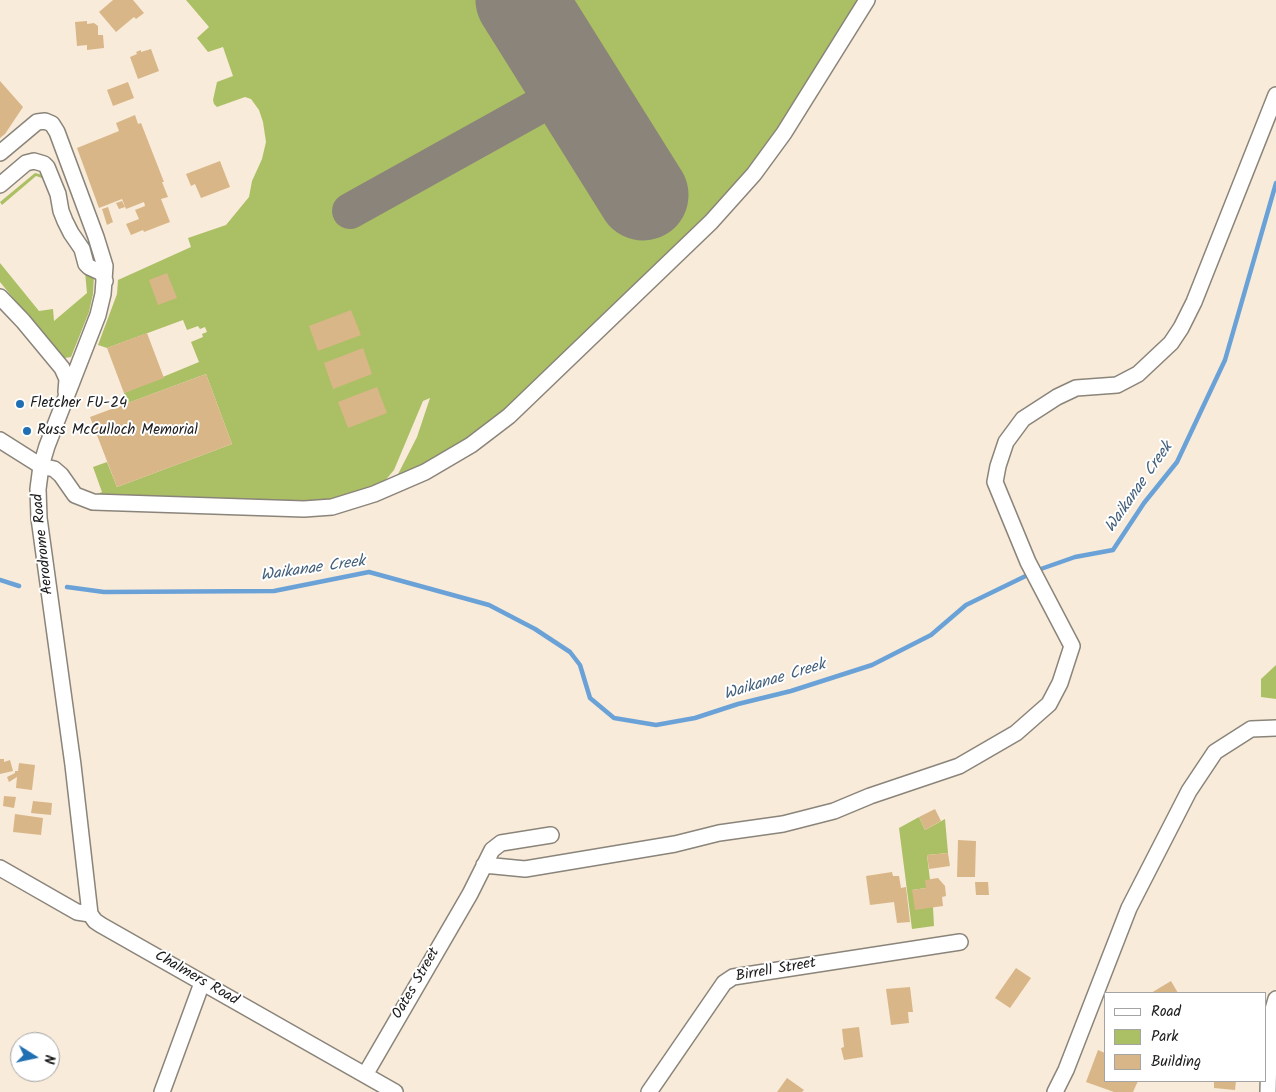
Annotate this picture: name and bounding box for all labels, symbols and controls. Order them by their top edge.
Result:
place label: Fletcher FU-24 [30,395,127,413]
marker: Fletcher FU-24 [14,398,26,410]
place label: Russ McCulloch Memorial [37,422,198,440]
marker: Russ McCulloch Memorial [21,425,33,437]
water label: Waikanae Creek [1102,439,1178,537]
street label: Aerodrome Road [30,493,58,595]
water label: Waikanae Creek [260,553,366,587]
water label: Waikanae Creek [722,656,828,706]
street label: Oates Street [389,945,445,1023]
street label: Chalmers Road [151,948,241,1010]
street label: Birrell Street [734,955,818,987]
legend [1104,992,1266,1082]
text: Road [1151,1000,1181,1024]
text: Park [1151,1025,1178,1049]
north arrow [10,1032,60,1082]
text: Building [1151,1050,1201,1074]
text: N [37,1053,60,1066]

